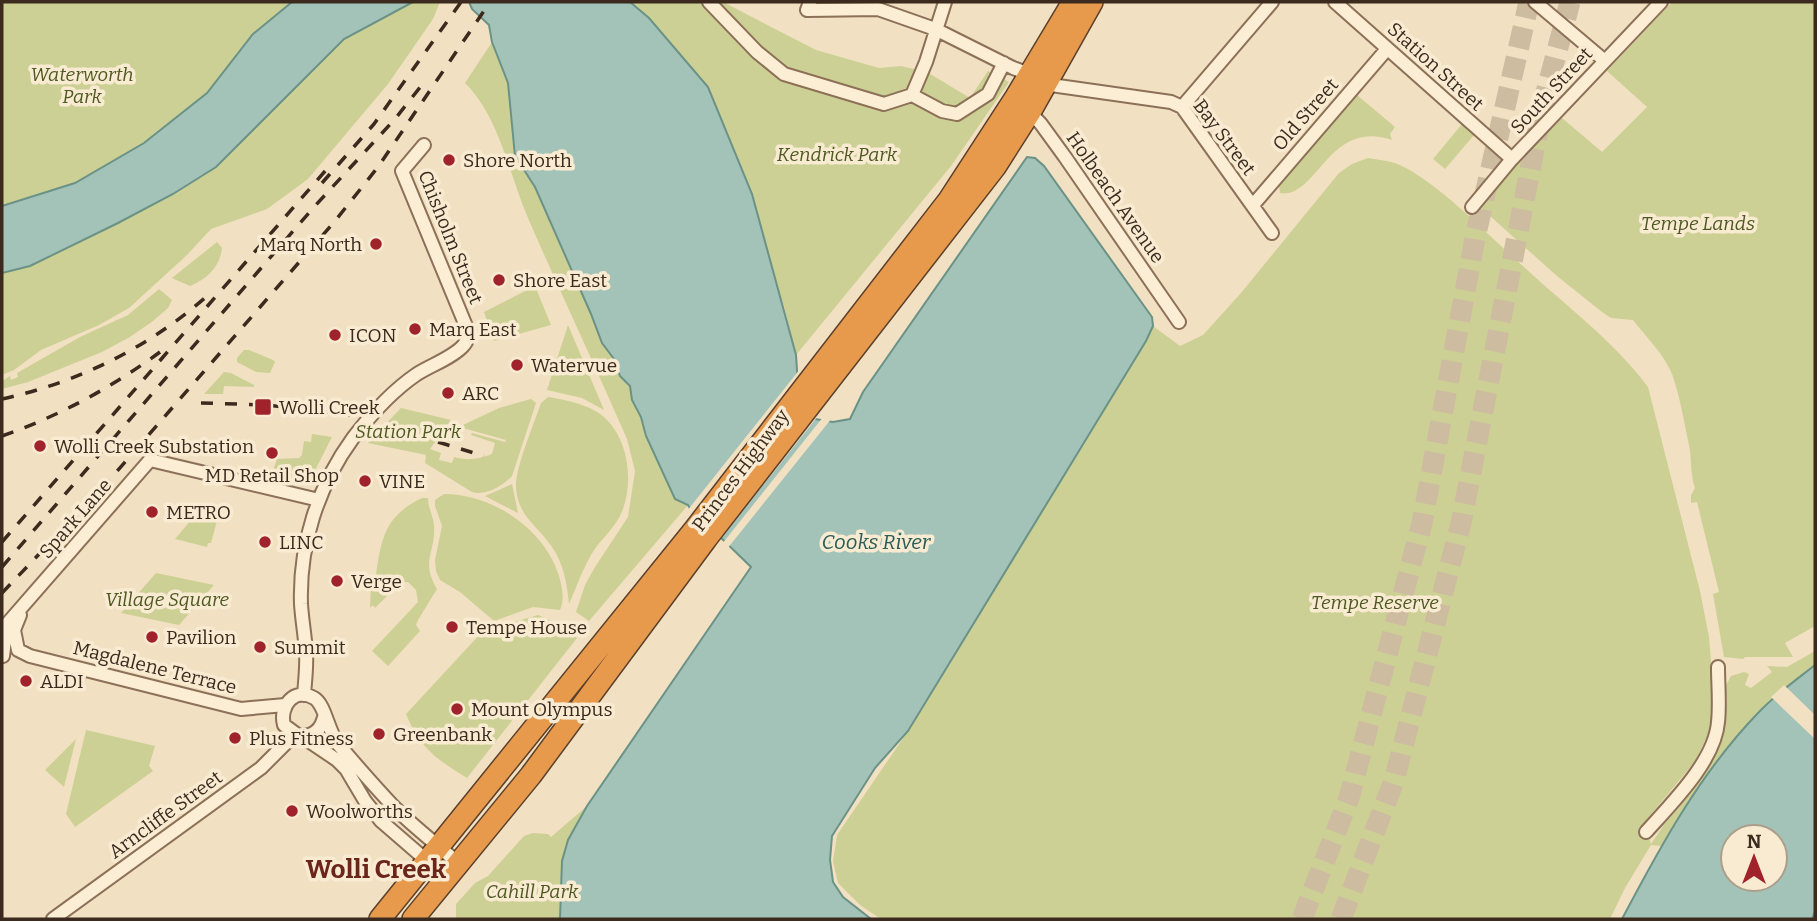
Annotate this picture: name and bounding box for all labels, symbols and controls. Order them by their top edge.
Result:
street label: Station Street [1383,17,1488,116]
street label: South Street [1506,42,1597,138]
park label: Waterworth Park [30,63,134,108]
street label: Old Street [1268,73,1343,155]
street label: Bay Street [1189,95,1261,180]
street label: Holbeach Avenue [1062,127,1169,267]
park label: Kendrick Park [777,143,898,166]
place label: Shore North [463,149,572,172]
marker: Shore North [441,152,457,168]
street label: Chisholm Street [413,167,488,307]
park label: Tempe Lands [1641,212,1755,235]
place label: Marq North [260,233,362,256]
marker: Marq North [368,236,384,252]
place label: Shore East [513,269,607,292]
marker: Shore East [491,272,507,288]
place label: Marq East [429,318,517,341]
marker: Marq East [407,321,423,337]
place label: ICON [349,324,397,347]
marker: ICON [327,327,343,343]
place label: Watervue [531,354,617,377]
marker: Watervue [509,357,525,373]
place label: ARC [462,382,499,405]
marker: ARC [440,385,456,401]
place label: Wolli Creek [279,396,380,419]
marker: Wolli Creek [253,397,273,417]
street label: Princes Highway [687,404,794,536]
park label: Station Park [355,420,462,443]
place label: Wolli Creek Substation [54,435,254,458]
marker: Wolli Creek Substation [32,438,48,454]
marker: MD Retail Shop [264,445,280,461]
place label: MD Retail Shop [205,464,339,487]
place label: VINE [379,470,425,493]
marker: VINE [357,473,373,489]
street label: Spark Lane [34,474,116,563]
place label: METRO [166,501,231,524]
marker: METRO [144,504,160,520]
water label: Cooks River [822,529,932,555]
place label: LINC [279,531,324,554]
marker: LINC [257,534,273,550]
place label: Verge [351,570,402,593]
marker: Verge [329,573,345,589]
park label: Village Square [105,588,230,611]
park label: Tempe Reserve [1311,591,1439,614]
place label: Tempe House [466,616,587,639]
marker: Tempe House [444,619,460,635]
place label: Pavilion [166,626,236,649]
marker: Pavilion [144,629,160,645]
street label: Magdalene Terrace [71,636,239,699]
place label: Summit [274,636,346,659]
marker: Summit [252,639,268,655]
place label: ALDI [40,670,84,693]
marker: ALDI [18,673,34,689]
place label: Mount Olympus [471,698,612,721]
marker: Mount Olympus [449,701,465,717]
place label: Greenbank [393,723,492,746]
marker: Greenbank [371,726,387,742]
place label: Plus Fitness [249,727,354,750]
marker: Plus Fitness [227,730,243,746]
street label: Arncliffe Street [104,766,226,863]
place label: Woolworths [306,800,413,823]
marker: Woolworths [284,803,300,819]
north arrow [1719,823,1789,893]
text: N [1747,830,1762,853]
district label: Wolli Creek [306,854,447,885]
park label: Cahill Park [486,880,579,903]

